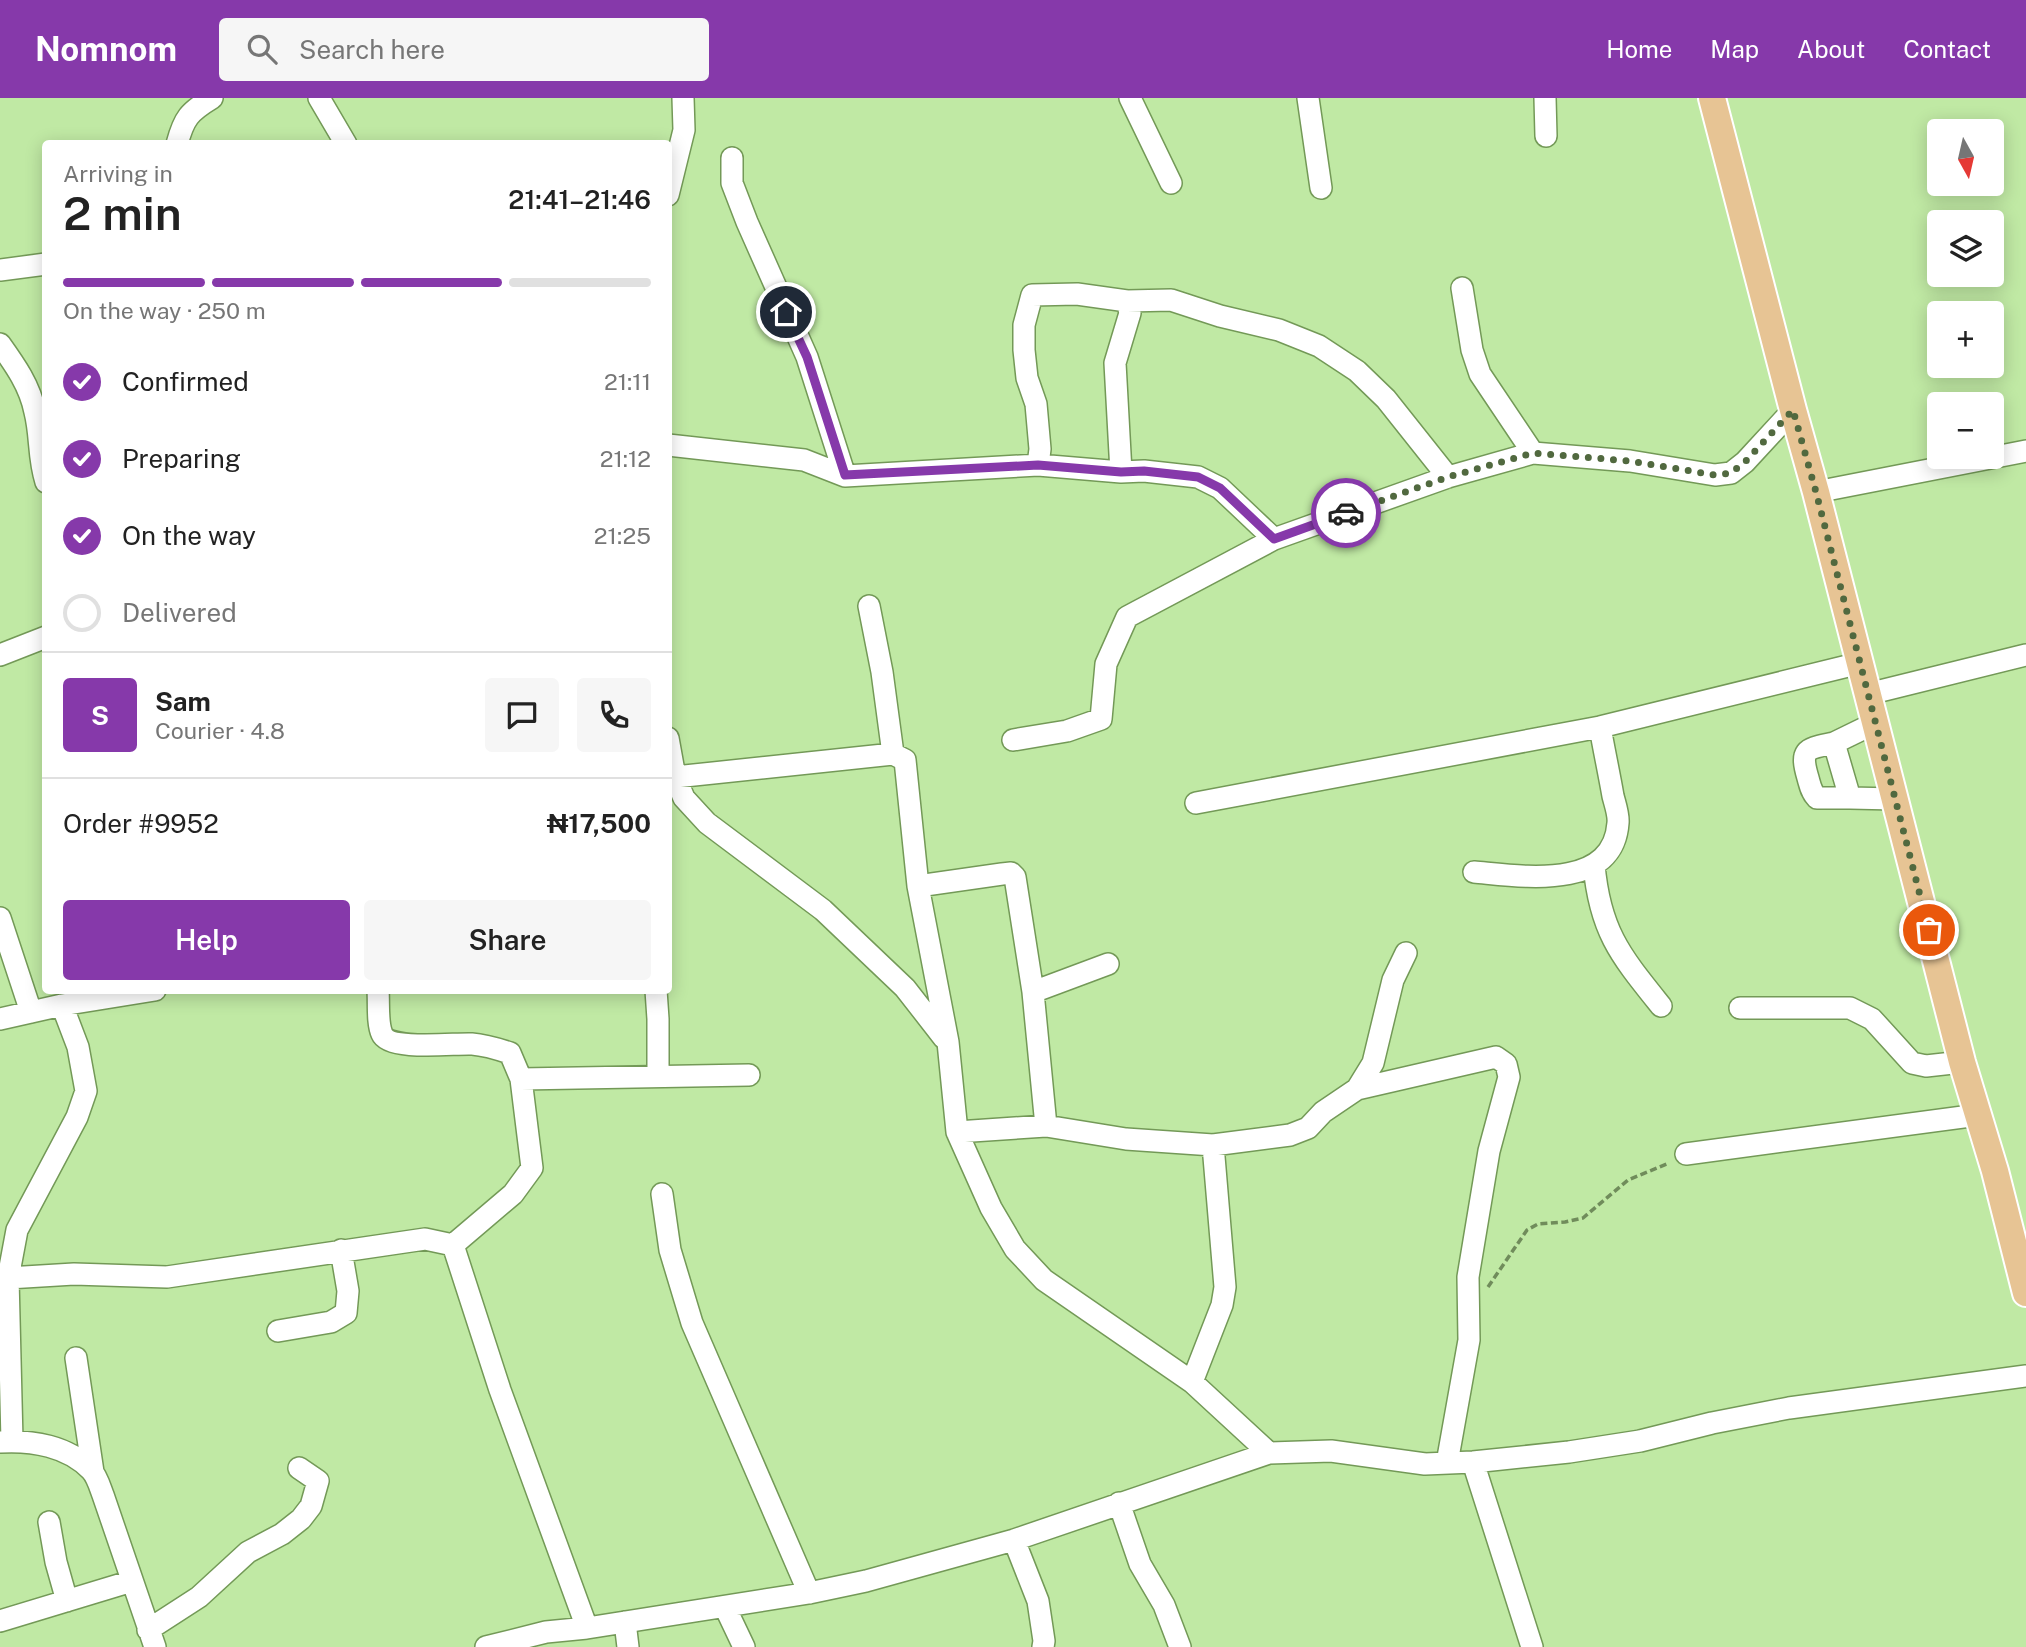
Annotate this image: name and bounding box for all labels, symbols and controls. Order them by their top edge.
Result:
search box [219,18,709,81]
text: Nomnom [35,30,177,68]
icon: search [243,30,281,68]
text: Search here [299,34,445,65]
text: Home [1606,35,1672,63]
text: Map [1710,35,1759,63]
text: About [1797,35,1865,63]
text: Contact [1903,35,1991,63]
north arrow [1927,119,2004,196]
map controls [1927,119,2004,469]
text: Arriving in [63,160,173,187]
text: 21:41–21:46 [508,184,651,215]
text: 2 min [63,186,182,240]
button: layers [1927,210,2004,287]
pin [756,282,816,342]
icon: home [767,293,805,331]
text: On the way · 250 m [63,297,266,324]
button: + [1927,301,2004,378]
icon: check [63,363,101,401]
text: Confirmed [122,366,249,397]
text: 21:11 [604,368,651,395]
button: − [1927,392,2004,469]
icon: check [63,440,101,478]
text: Preparing [122,443,241,474]
text: 21:12 [600,445,651,472]
courier [1311,478,1381,548]
icon: car [1327,494,1365,532]
icon: check [63,517,101,555]
text: On the way [122,520,256,551]
text: 21:25 [594,522,651,549]
text: Delivered [122,597,237,628]
button: chat [485,678,559,752]
button: phone [577,678,651,752]
text: Sam [155,686,211,717]
text: S [91,700,109,731]
text: Courier · 4.8 [155,717,285,744]
text: Order #9952 [63,808,219,839]
text: ₦17,500 [547,808,651,839]
button: Help [63,900,350,980]
button: Share [364,900,651,980]
pin [1899,900,1959,960]
icon: bag [1910,911,1948,949]

